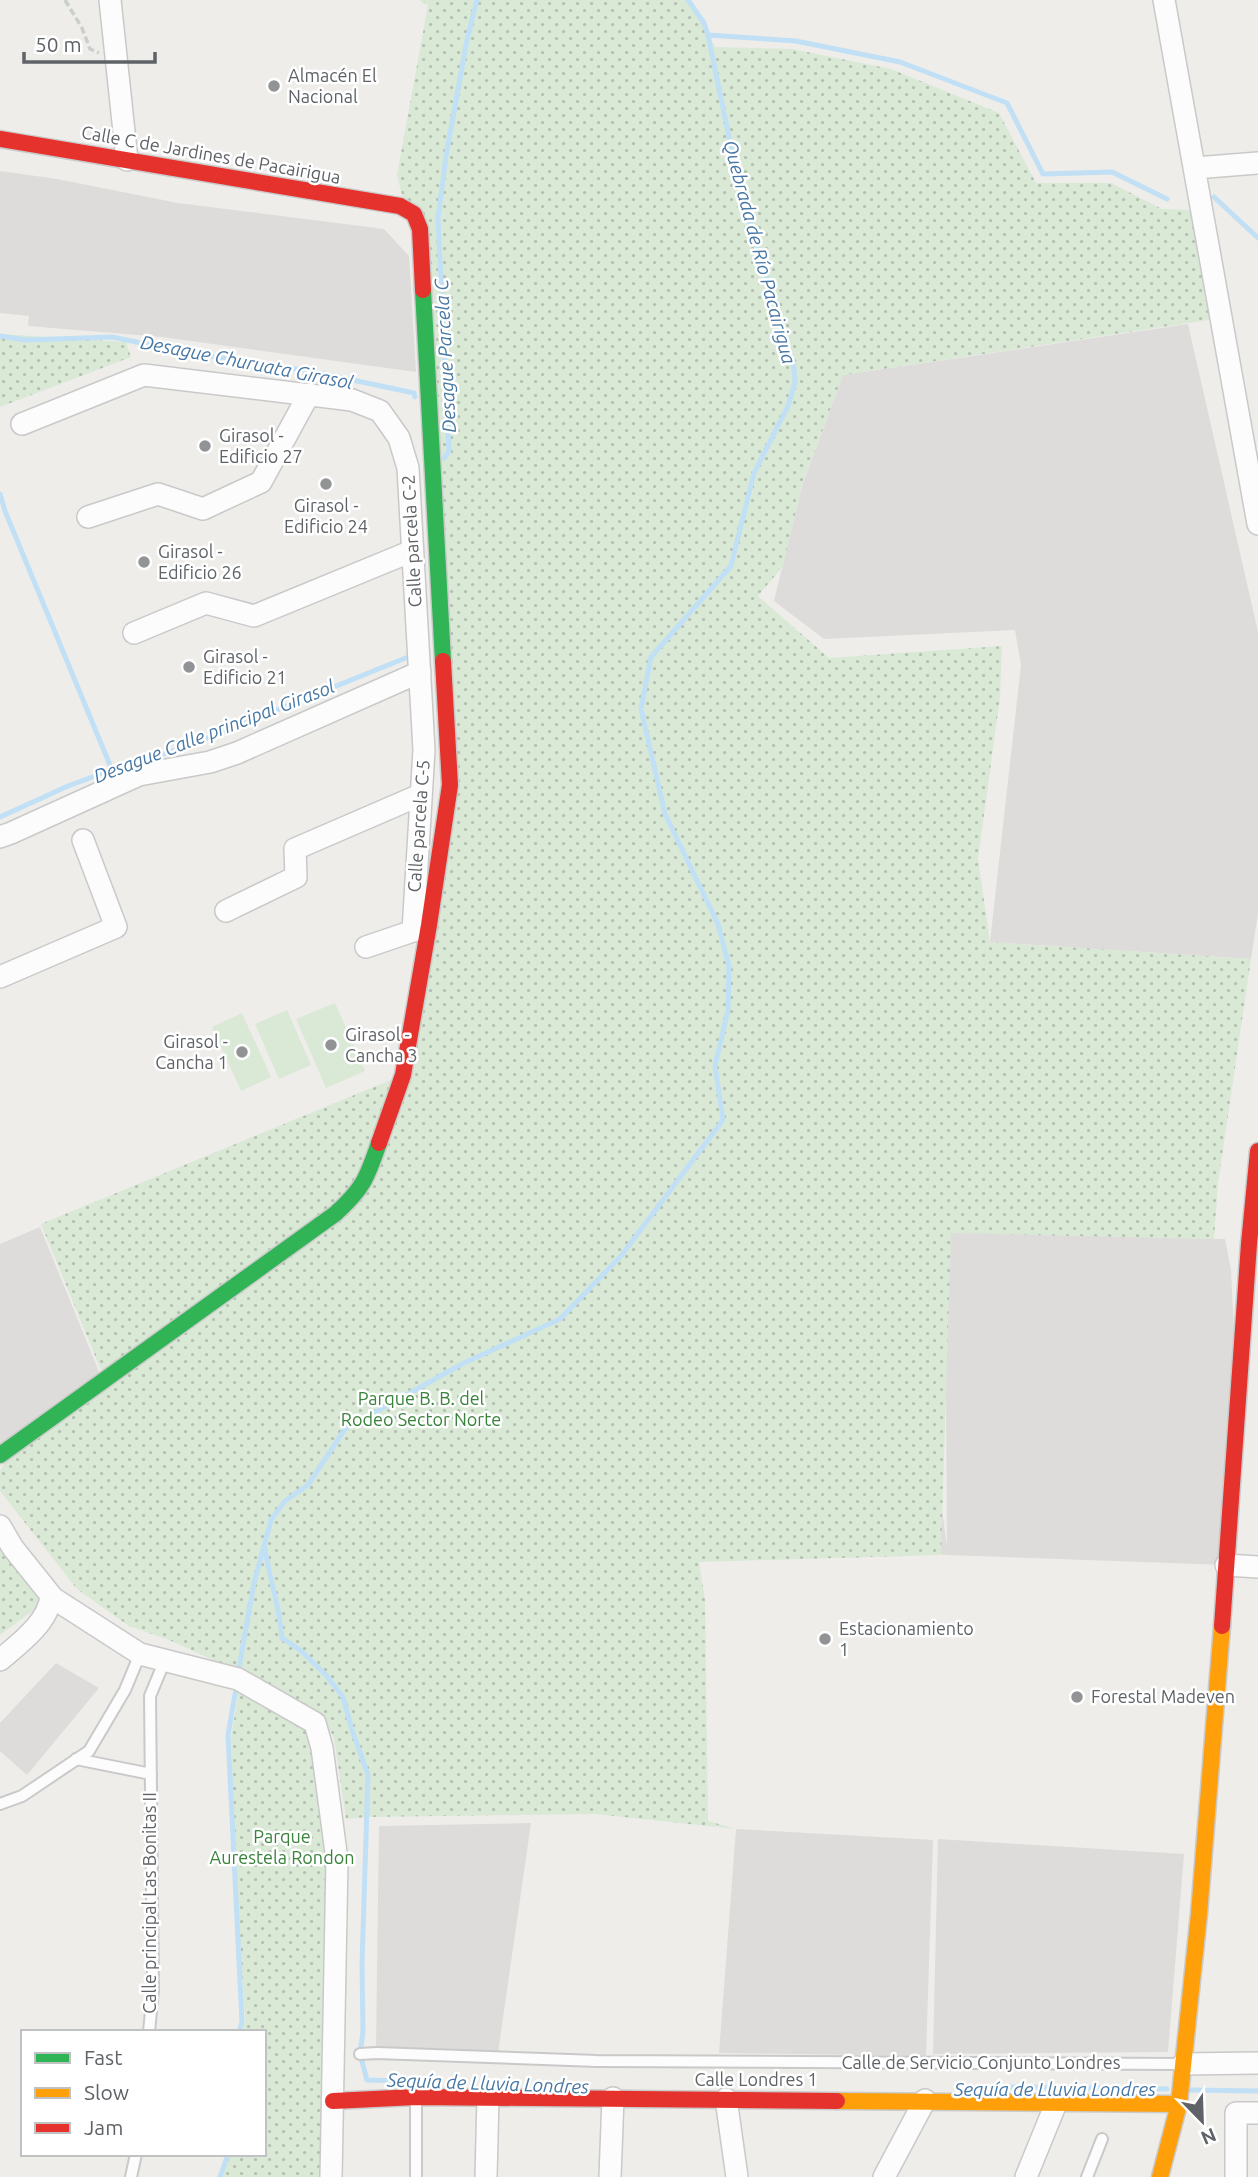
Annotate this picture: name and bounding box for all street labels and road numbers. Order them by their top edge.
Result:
street label: Calle C de Jardines de Pacairigua [80,121,342,187]
street label: Calle parcela C-2 [398,474,424,608]
street label: Calle parcela C-5 [403,759,433,893]
street label: Calle principal Las Bonitas II [139,1792,159,2014]
street label: Calle de Servicio Conjunto Londres [841,2052,1121,2072]
street label: Calle Londres 1 [694,2069,818,2089]

